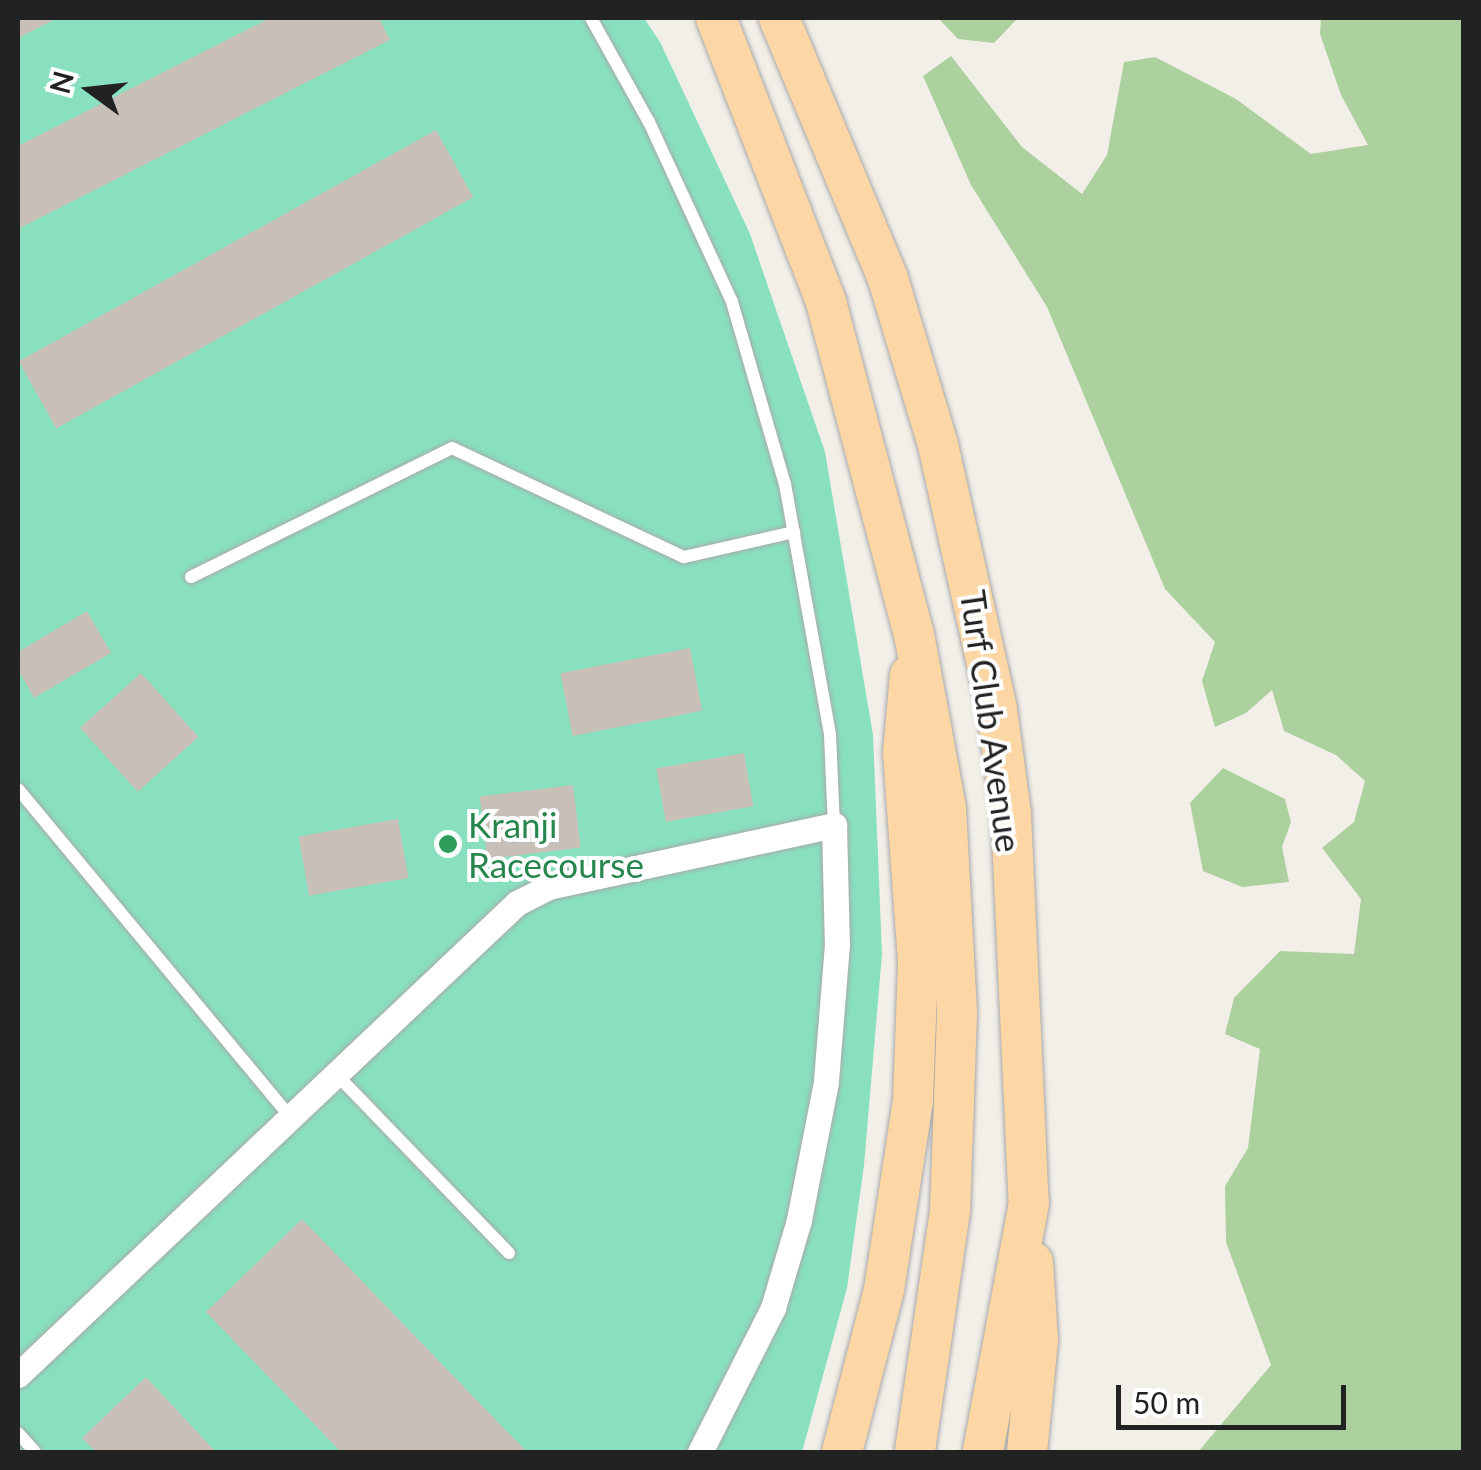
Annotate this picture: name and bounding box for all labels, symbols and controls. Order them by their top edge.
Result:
north arrow [40,40,140,140]
text: N [42,67,80,97]
street label: Turf Club Avenue [953,586,1031,856]
place label: Kranji Racecourse [468,803,644,885]
marker: Kranji Racecourse [437,833,459,855]
scale bar [1121,1365,1351,1427]
text: 50 m [1133,1384,1200,1420]

